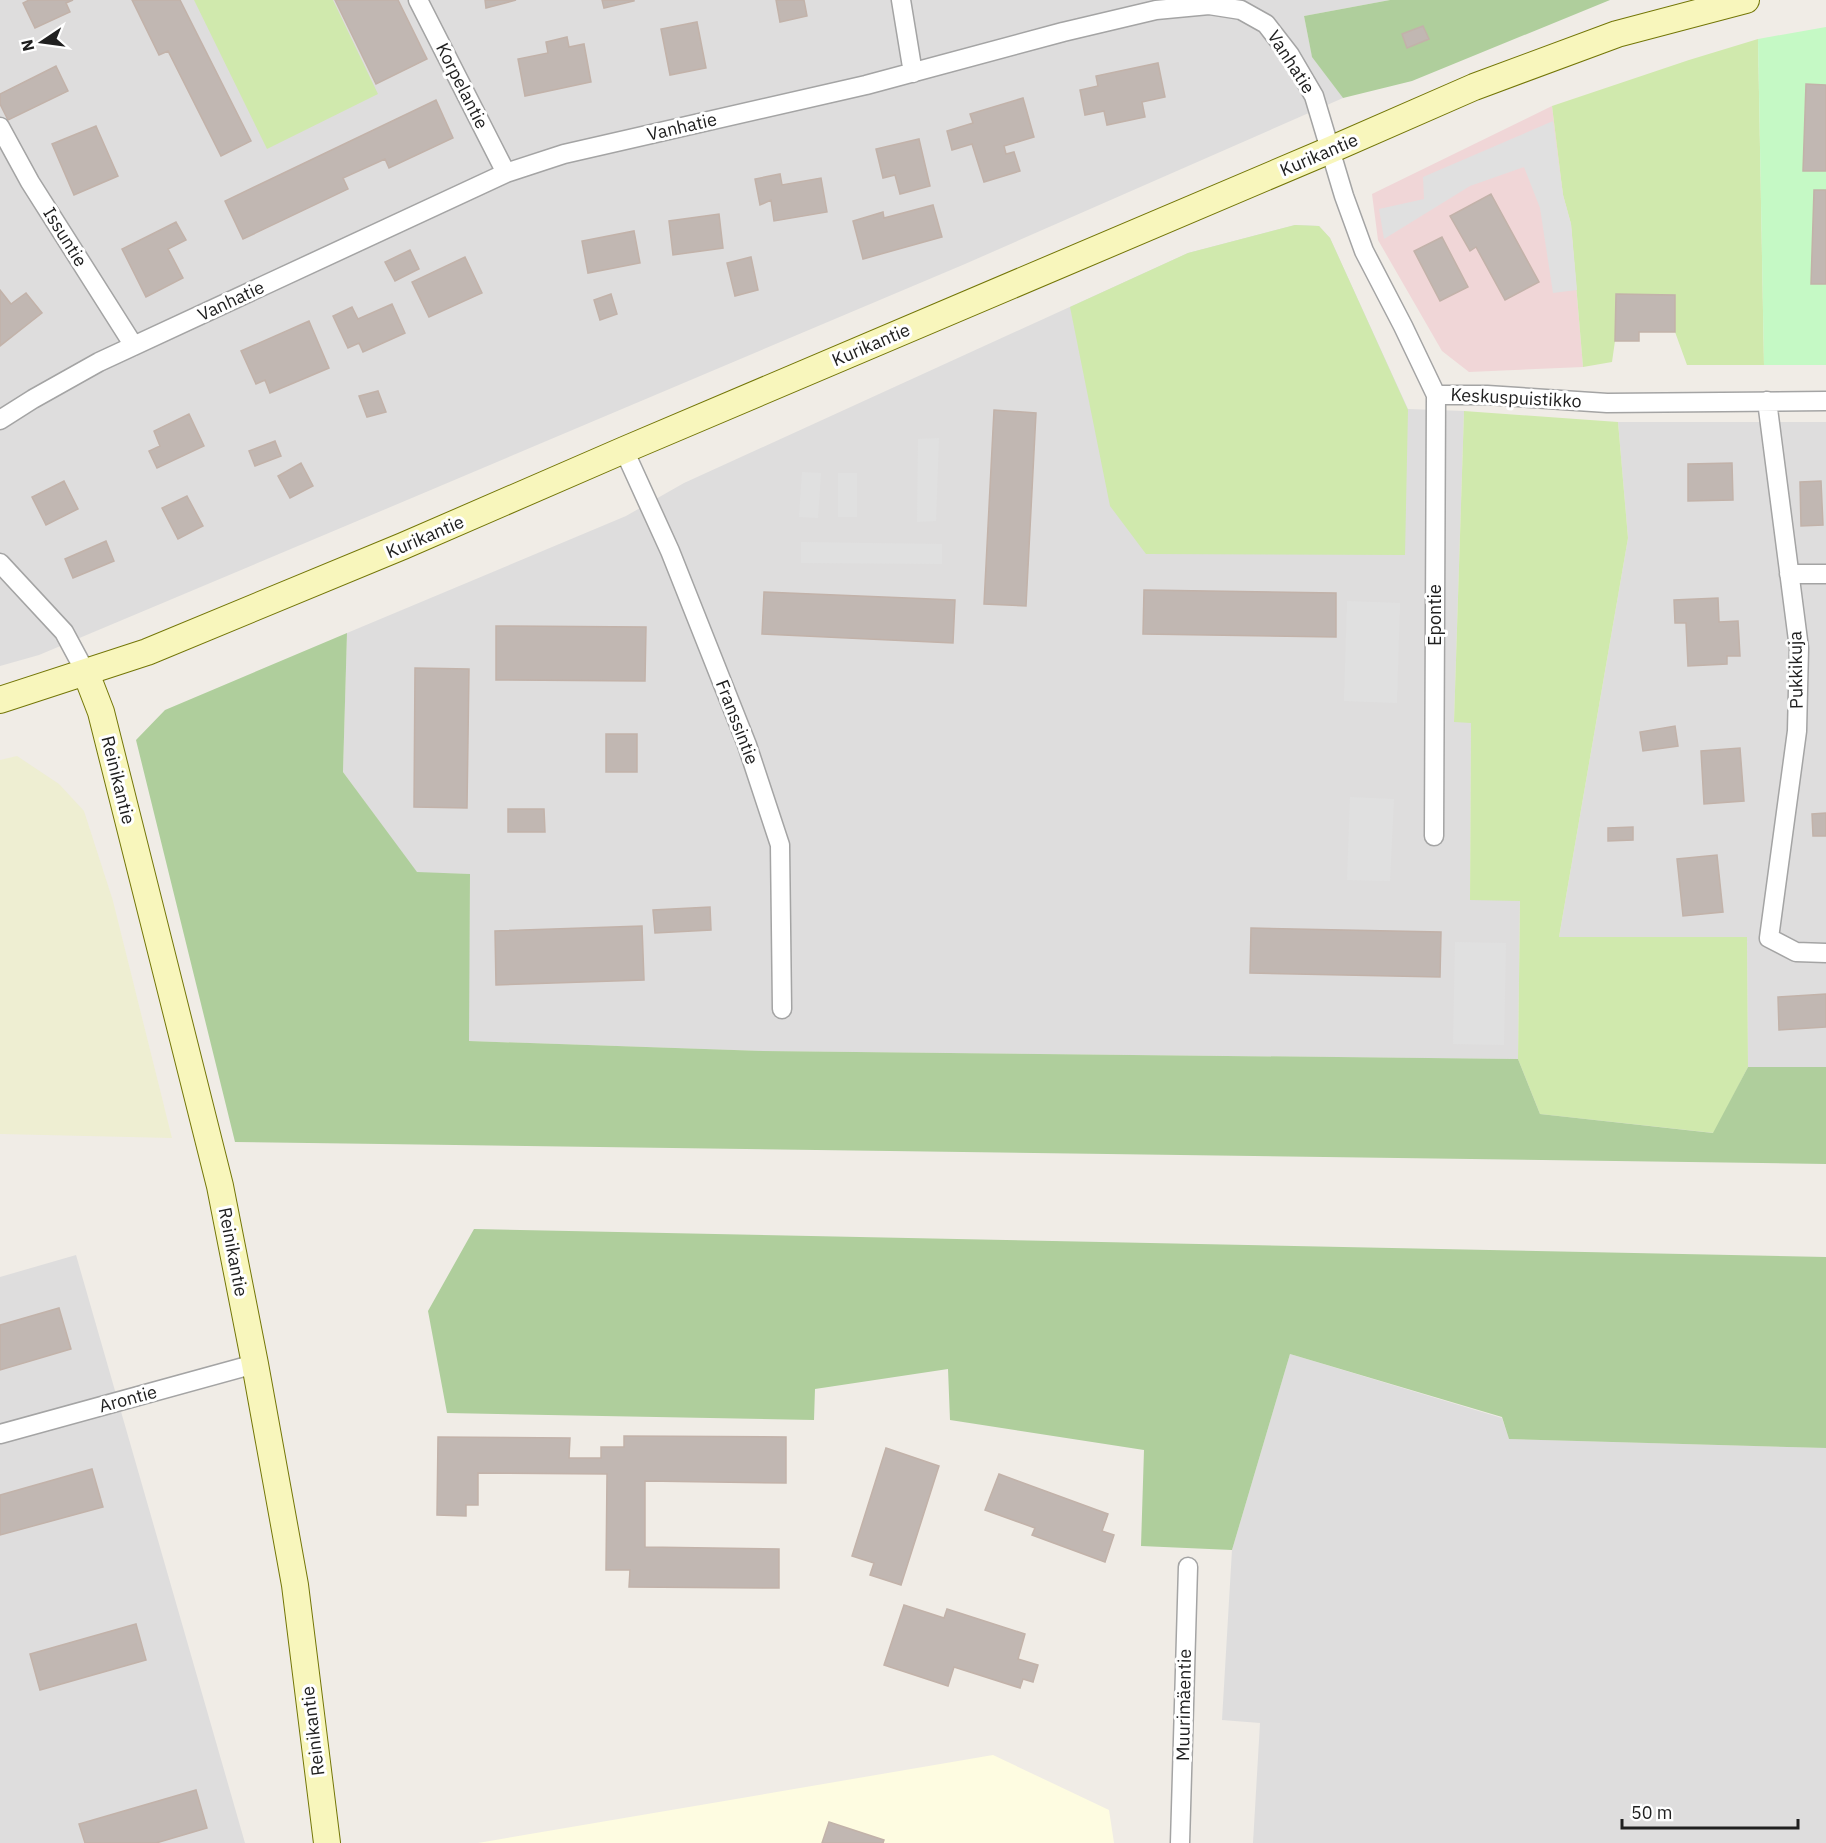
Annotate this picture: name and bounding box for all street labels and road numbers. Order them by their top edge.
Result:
street label: Vanhatie [1262,26,1320,98]
street label: Korpelantie [431,39,494,133]
street label: Vanhatie [645,107,719,146]
street label: Kurikantie [1276,128,1361,181]
street label: Issuntie [38,203,93,271]
street label: Vanhatie [194,275,268,326]
street label: Kurikantie [828,318,913,371]
street label: Keskuspuistikko [1450,383,1582,412]
street label: Kurikantie [382,510,467,563]
street label: Epontie [1423,584,1446,646]
street label: Pukkikuja [1783,630,1808,709]
street label: Franssintie [711,676,764,768]
street label: Reinikantie [96,733,141,827]
street label: Reinikantie [214,1205,253,1299]
street label: Arontie [96,1380,159,1417]
street label: Muurimäentie [1171,1649,1196,1761]
street label: Reinikantie [296,1685,329,1777]

